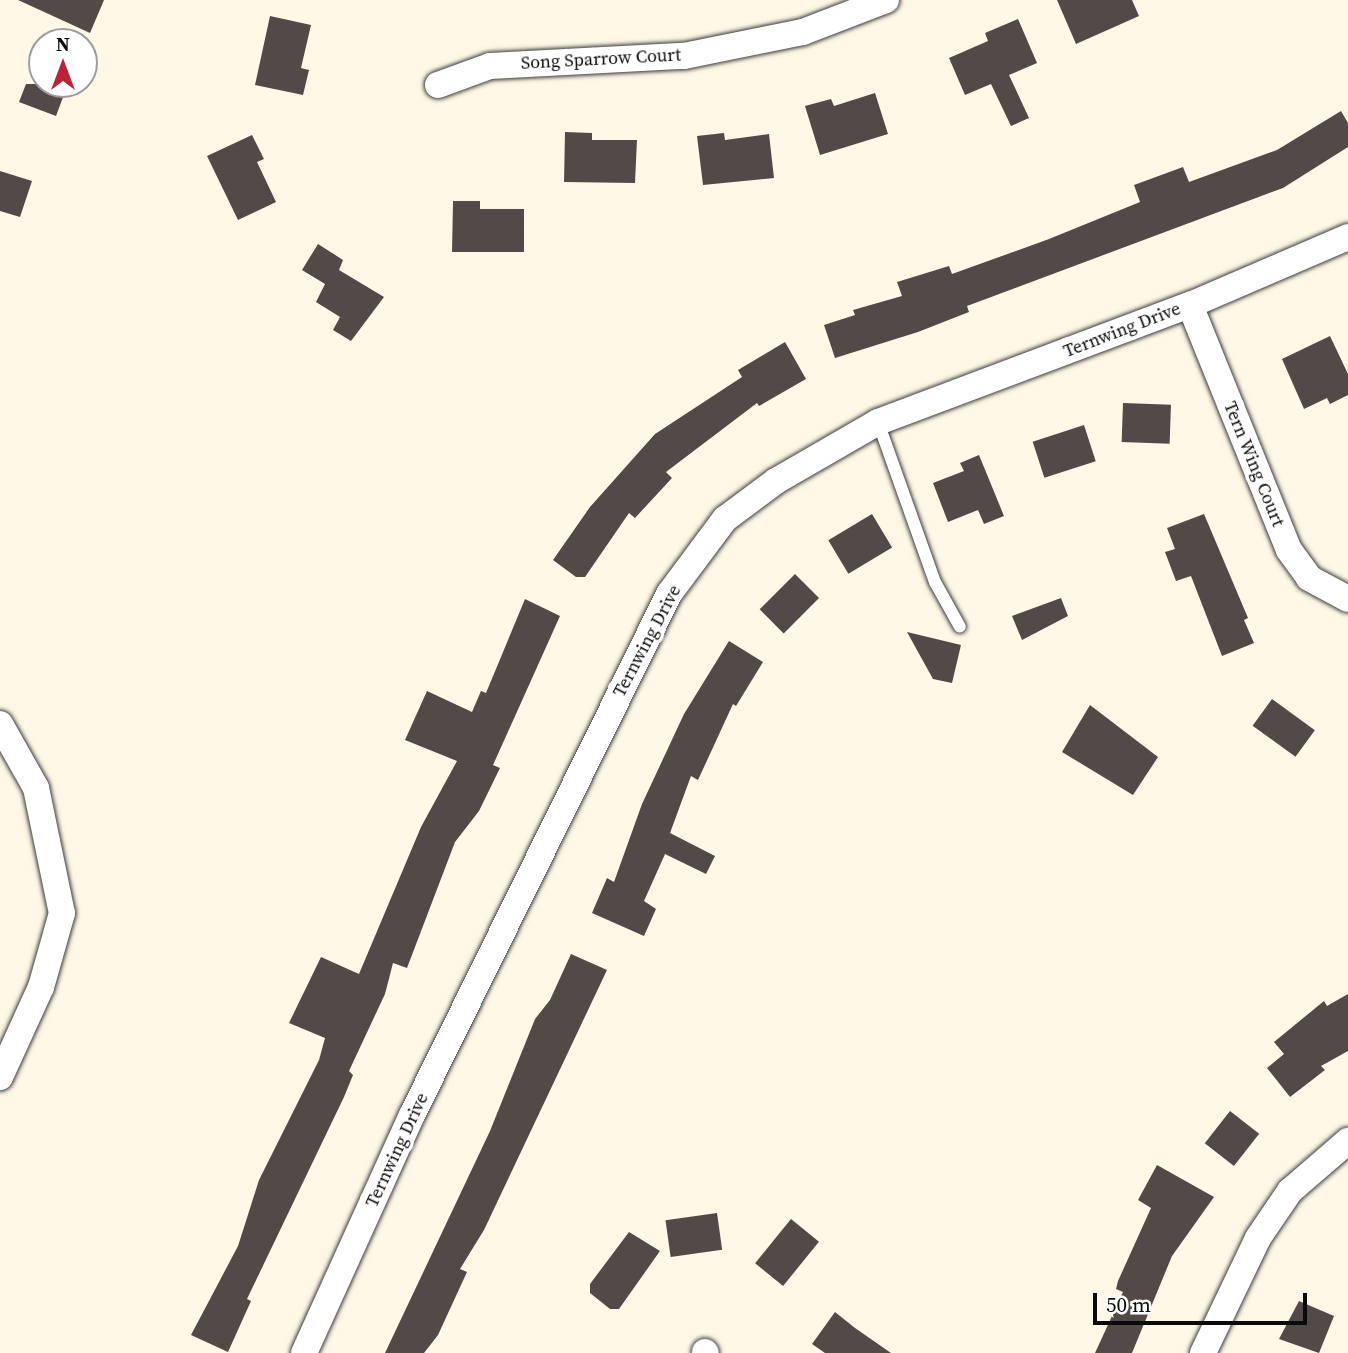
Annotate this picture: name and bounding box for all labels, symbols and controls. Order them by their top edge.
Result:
north arrow [28,28,98,98]
text: N [56,31,70,57]
street label: Song Sparrow Court [520,44,682,74]
street label: Ternwing Drive [1060,298,1184,362]
street label: Tern Wing Court [1219,398,1289,530]
street label: Ternwing Drive [608,581,686,701]
street label: Ternwing Drive [361,1089,433,1211]
scale bar [1096,1280,1310,1324]
text: 50 m [1106,1290,1151,1319]

